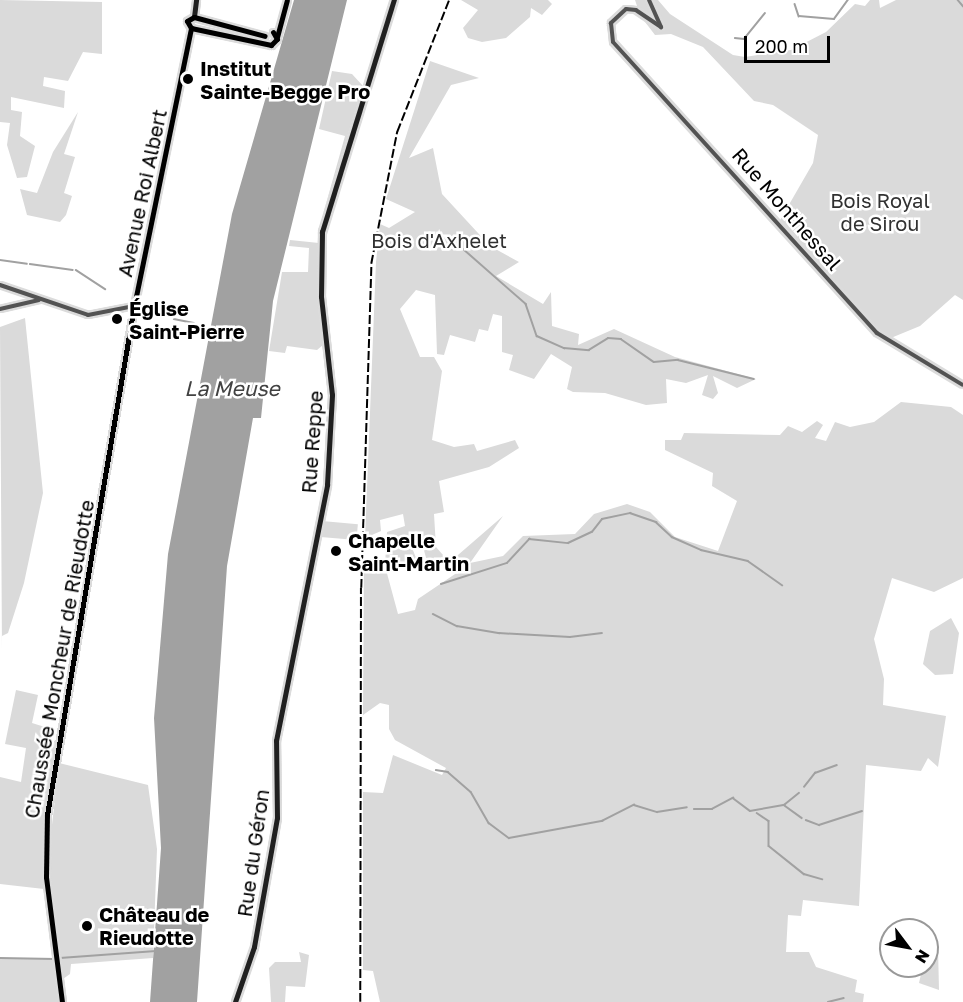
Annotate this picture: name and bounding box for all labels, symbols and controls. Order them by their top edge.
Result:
scale bar [747,24,832,62]
text: 200 m [755,35,808,57]
place label: Institut Sainte-Begge Pro [200,56,370,103]
marker: Institut Sainte-Begge Pro [181,72,195,86]
street label: Avenue Roi Albert [113,107,171,279]
street label: Rue Monthessal [727,143,847,275]
park label: Bois Royal de Sirou [830,189,930,236]
park label: Bois d'Axhelet [371,228,507,252]
place label: Église Saint-Pierre [129,296,245,343]
marker: Église Saint-Pierre [110,312,124,326]
water label: La Meuse [184,375,280,401]
street label: Rue Reppe [296,390,328,494]
street label: Chaussée Moncheur de Rieudotte [19,498,99,820]
place label: Chapelle Saint-Martin [348,528,469,575]
marker: Chapelle Saint-Martin [329,544,343,558]
street label: Rue du Géron [232,788,274,918]
place label: Château de Rieudotte [99,903,209,950]
north arrow [879,918,939,978]
marker: Château de Rieudotte [80,919,94,933]
text: N [911,946,934,967]

